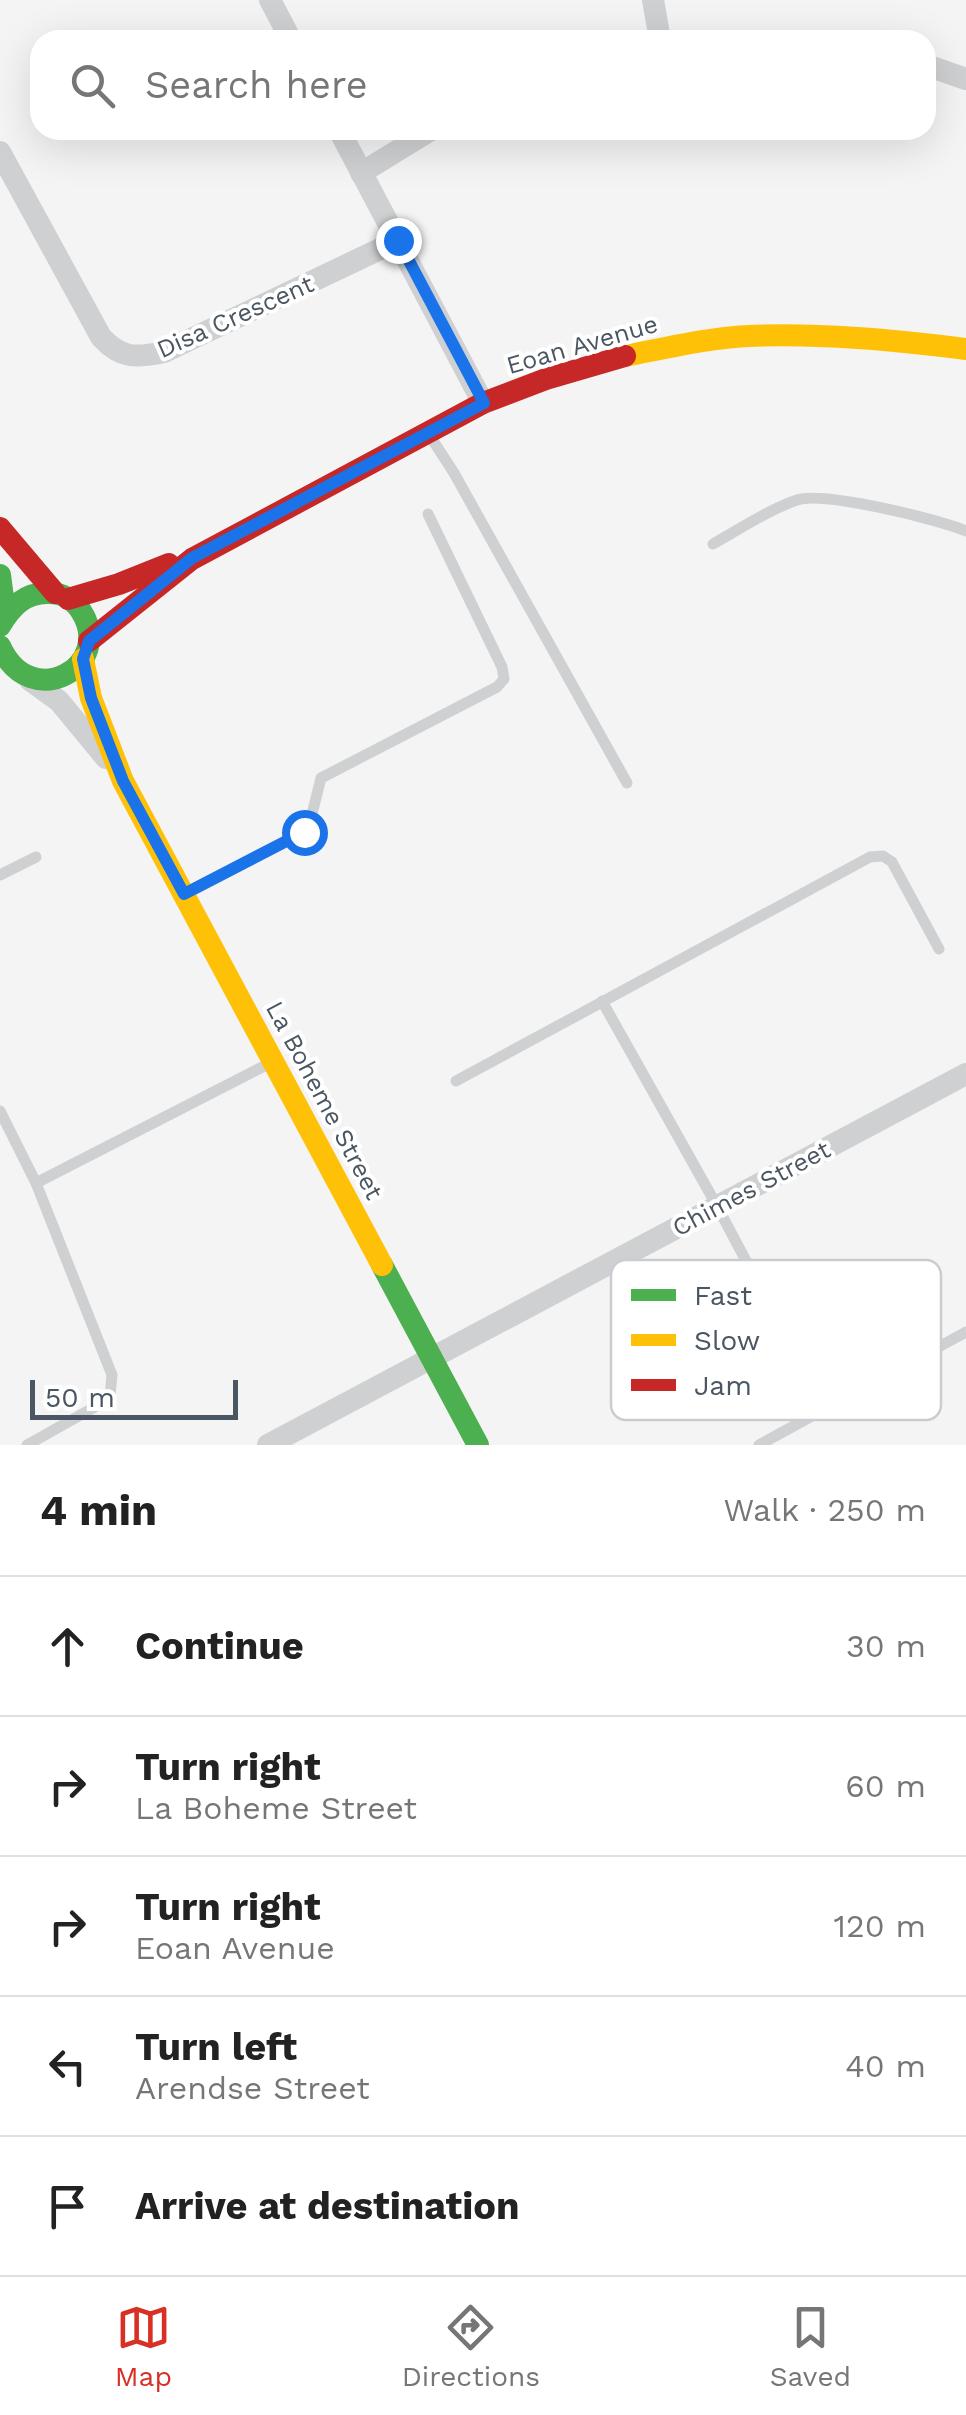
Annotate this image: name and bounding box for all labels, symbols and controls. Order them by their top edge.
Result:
search box [30,30,936,140]
icon: search [65,58,120,113]
text: Search here [145,63,368,107]
route end [376,218,422,264]
street label: Disa Crescent [152,269,319,364]
street label: Eoan Avenue [503,309,661,380]
route start [282,810,328,856]
street label: La Boheme Street [260,996,389,1205]
street label: Chimes Street [667,1134,836,1242]
legend [611,1260,941,1420]
text: Fast [694,1279,752,1312]
text: Slow [694,1324,760,1357]
text: Jam [694,1369,752,1402]
scale bar [30,1375,238,1420]
text: 50 m [45,1381,115,1414]
text: 4 min [40,1486,157,1535]
text: Walk · 250 m [724,1491,926,1529]
icon: ahead [40,1619,95,1674]
text: Continue [135,1624,304,1668]
text: 30 m [846,1627,926,1665]
text: Turn right [135,1745,321,1789]
icon: right [40,1759,95,1814]
text: 60 m [845,1767,926,1805]
text: La Boheme Street [135,1789,417,1827]
text: Turn right [135,1885,321,1929]
icon: right [40,1899,95,1954]
text: 120 m [834,1907,926,1945]
text: Eoan Avenue [135,1929,335,1967]
text: Turn left [135,2025,297,2069]
icon: left [40,2039,95,2094]
text: 40 m [845,2047,926,2085]
text: Arendse Street [135,2069,370,2107]
icon: arrive [40,2179,95,2234]
text: Arrive at destination [135,2184,520,2228]
tab: Map [115,2300,172,2393]
tab: Directions [402,2300,540,2393]
tab: Saved [770,2300,851,2393]

